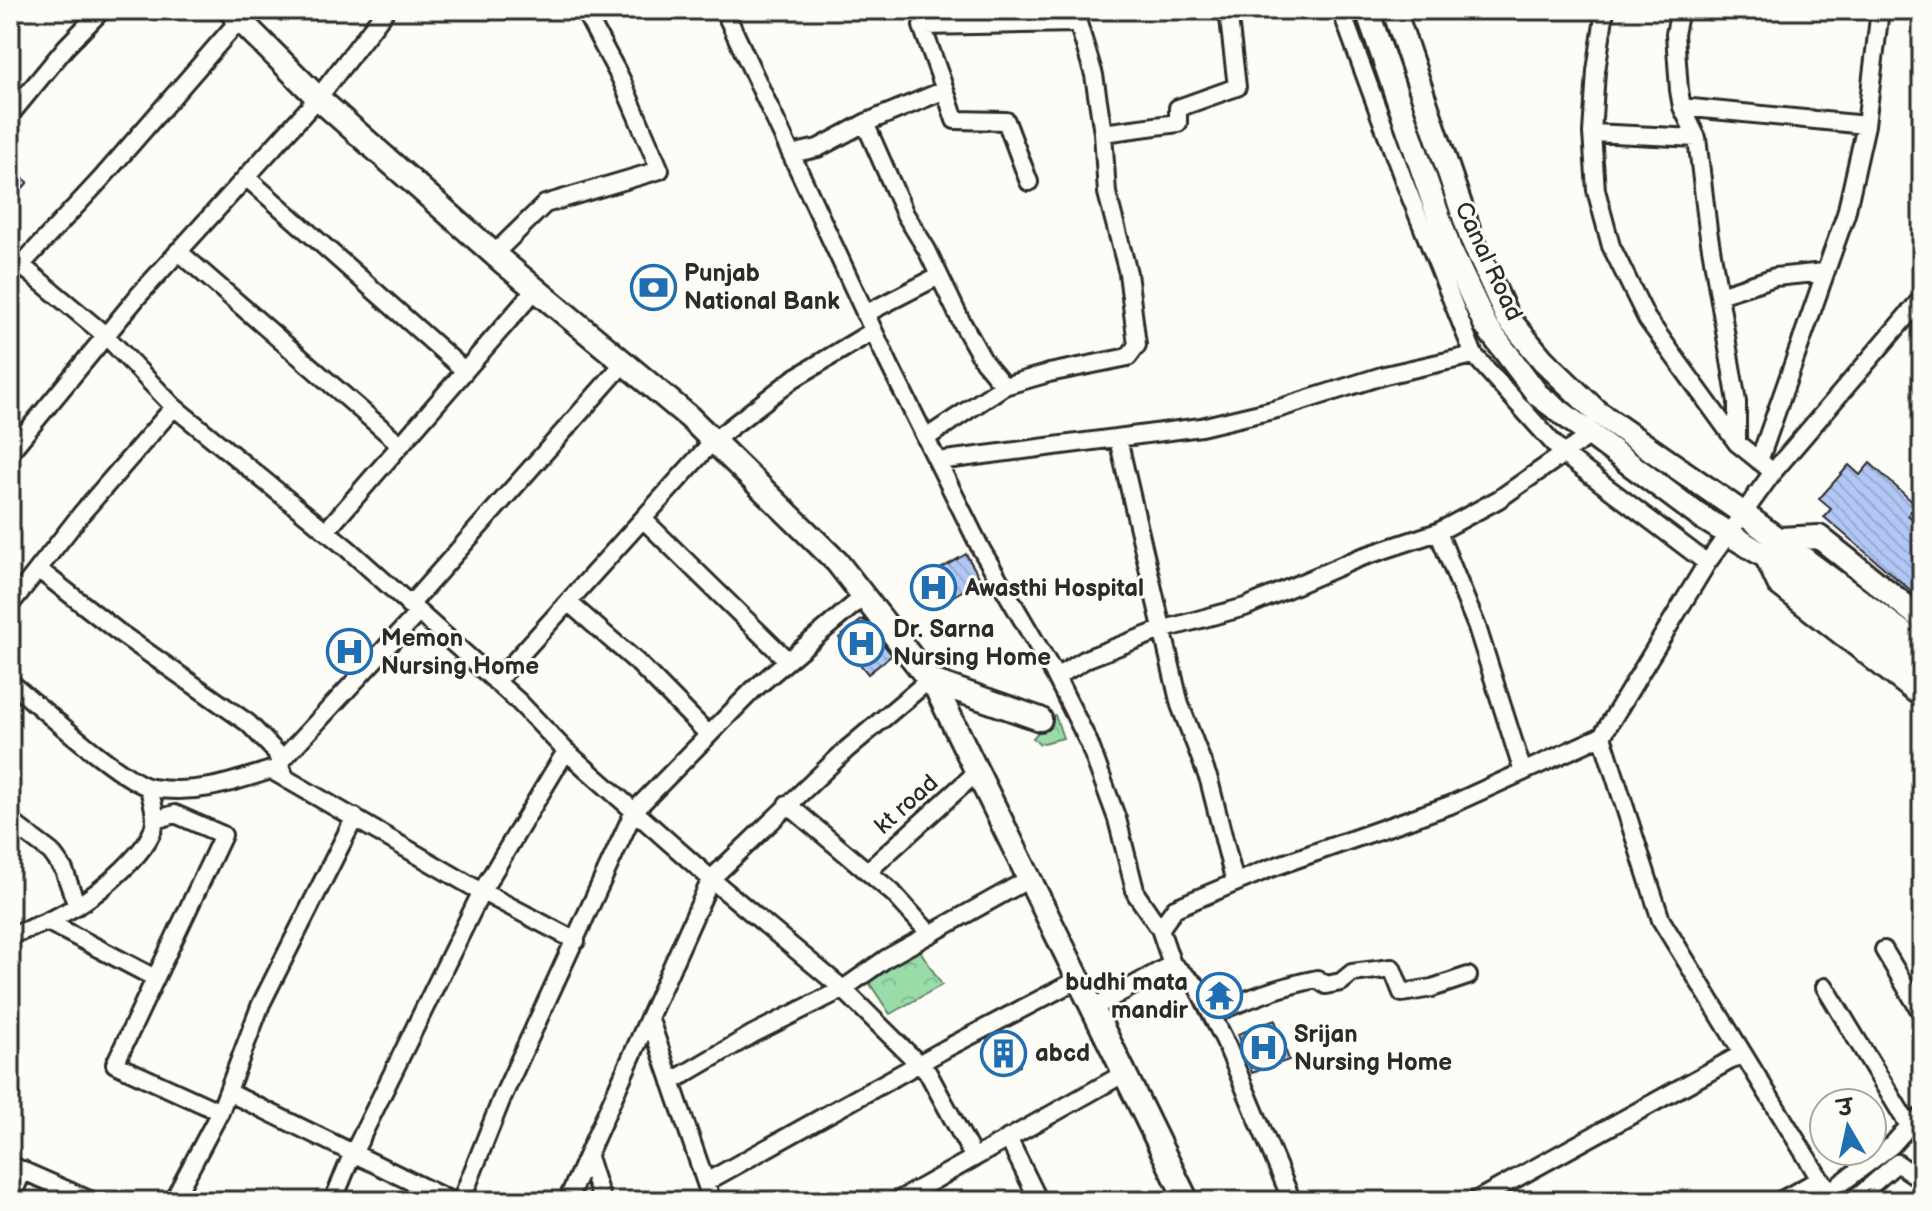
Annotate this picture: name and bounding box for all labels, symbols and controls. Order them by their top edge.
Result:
street label: Canal Road [1448,197,1529,325]
place label: Punjab National Bank [684,259,840,316]
bank icon: Punjab National Bank [629,263,677,311]
hospital icon: Awasthi Hospital [910,564,958,612]
place label: Awasthi Hospital [964,574,1144,603]
place label: Dr. Sarna Nursing Home [893,615,1051,672]
hospital icon: Dr. Sarna Nursing Home [838,619,886,667]
place label: Memon Nursing Home [381,624,539,681]
hospital icon: Memon Nursing Home [326,628,374,676]
street label: kt road [869,768,944,840]
place label: budhi mata mandir [1065,968,1188,1025]
temple icon: budhi mata mandir [1195,972,1243,1020]
place label: Srijan Nursing Home [1294,1020,1452,1077]
hospital icon: Srijan Nursing Home [1239,1024,1287,1072]
building icon: abcd [980,1029,1028,1077]
place label: abcd [1035,1039,1090,1068]
north arrow [1808,1087,1888,1167]
text: उ [1834,1094,1857,1124]

